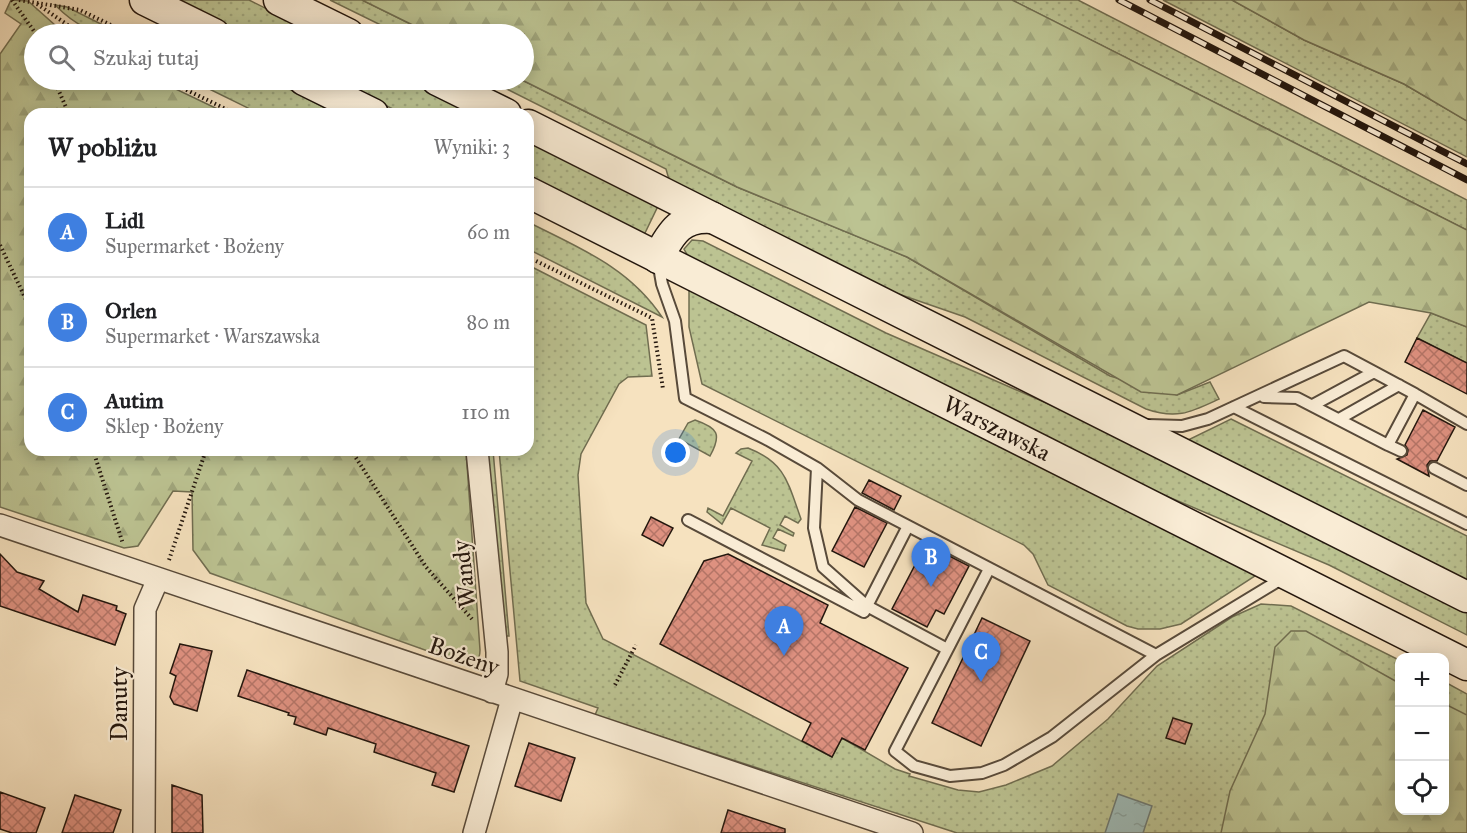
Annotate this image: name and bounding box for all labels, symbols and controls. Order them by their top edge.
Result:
search box [24,24,534,90]
icon: search [45,41,78,74]
text: Szukaj tutaj [93,44,199,71]
text: W pobliżu [48,131,157,163]
text: Wyniki: 3 [433,135,510,159]
text: Lidl [105,207,144,234]
text: A [61,220,74,244]
text: 60 m [467,220,510,244]
text: Supermarket · Bożeny [105,234,284,258]
text: Orlen [105,297,157,324]
text: B [61,310,74,334]
text: 80 m [467,310,510,334]
text: Supermarket · Warszawska [105,324,320,348]
text: Autim [105,387,164,414]
street label: Warszawska [938,389,1056,468]
text: C [61,400,74,424]
text: 110 m [462,400,510,424]
text: Sklep · Bożeny [105,414,223,438]
your location [661,438,690,467]
street label: Wandy [445,538,482,609]
pin: B [912,538,950,587]
pin: A [764,606,804,656]
street label: Bożeny [425,630,504,682]
pin: C [962,632,1000,682]
map controls [1395,653,1449,815]
button: + [1395,653,1449,707]
street label: Danuty [104,666,134,741]
button: − [1395,707,1449,761]
button: locate [1395,761,1449,815]

